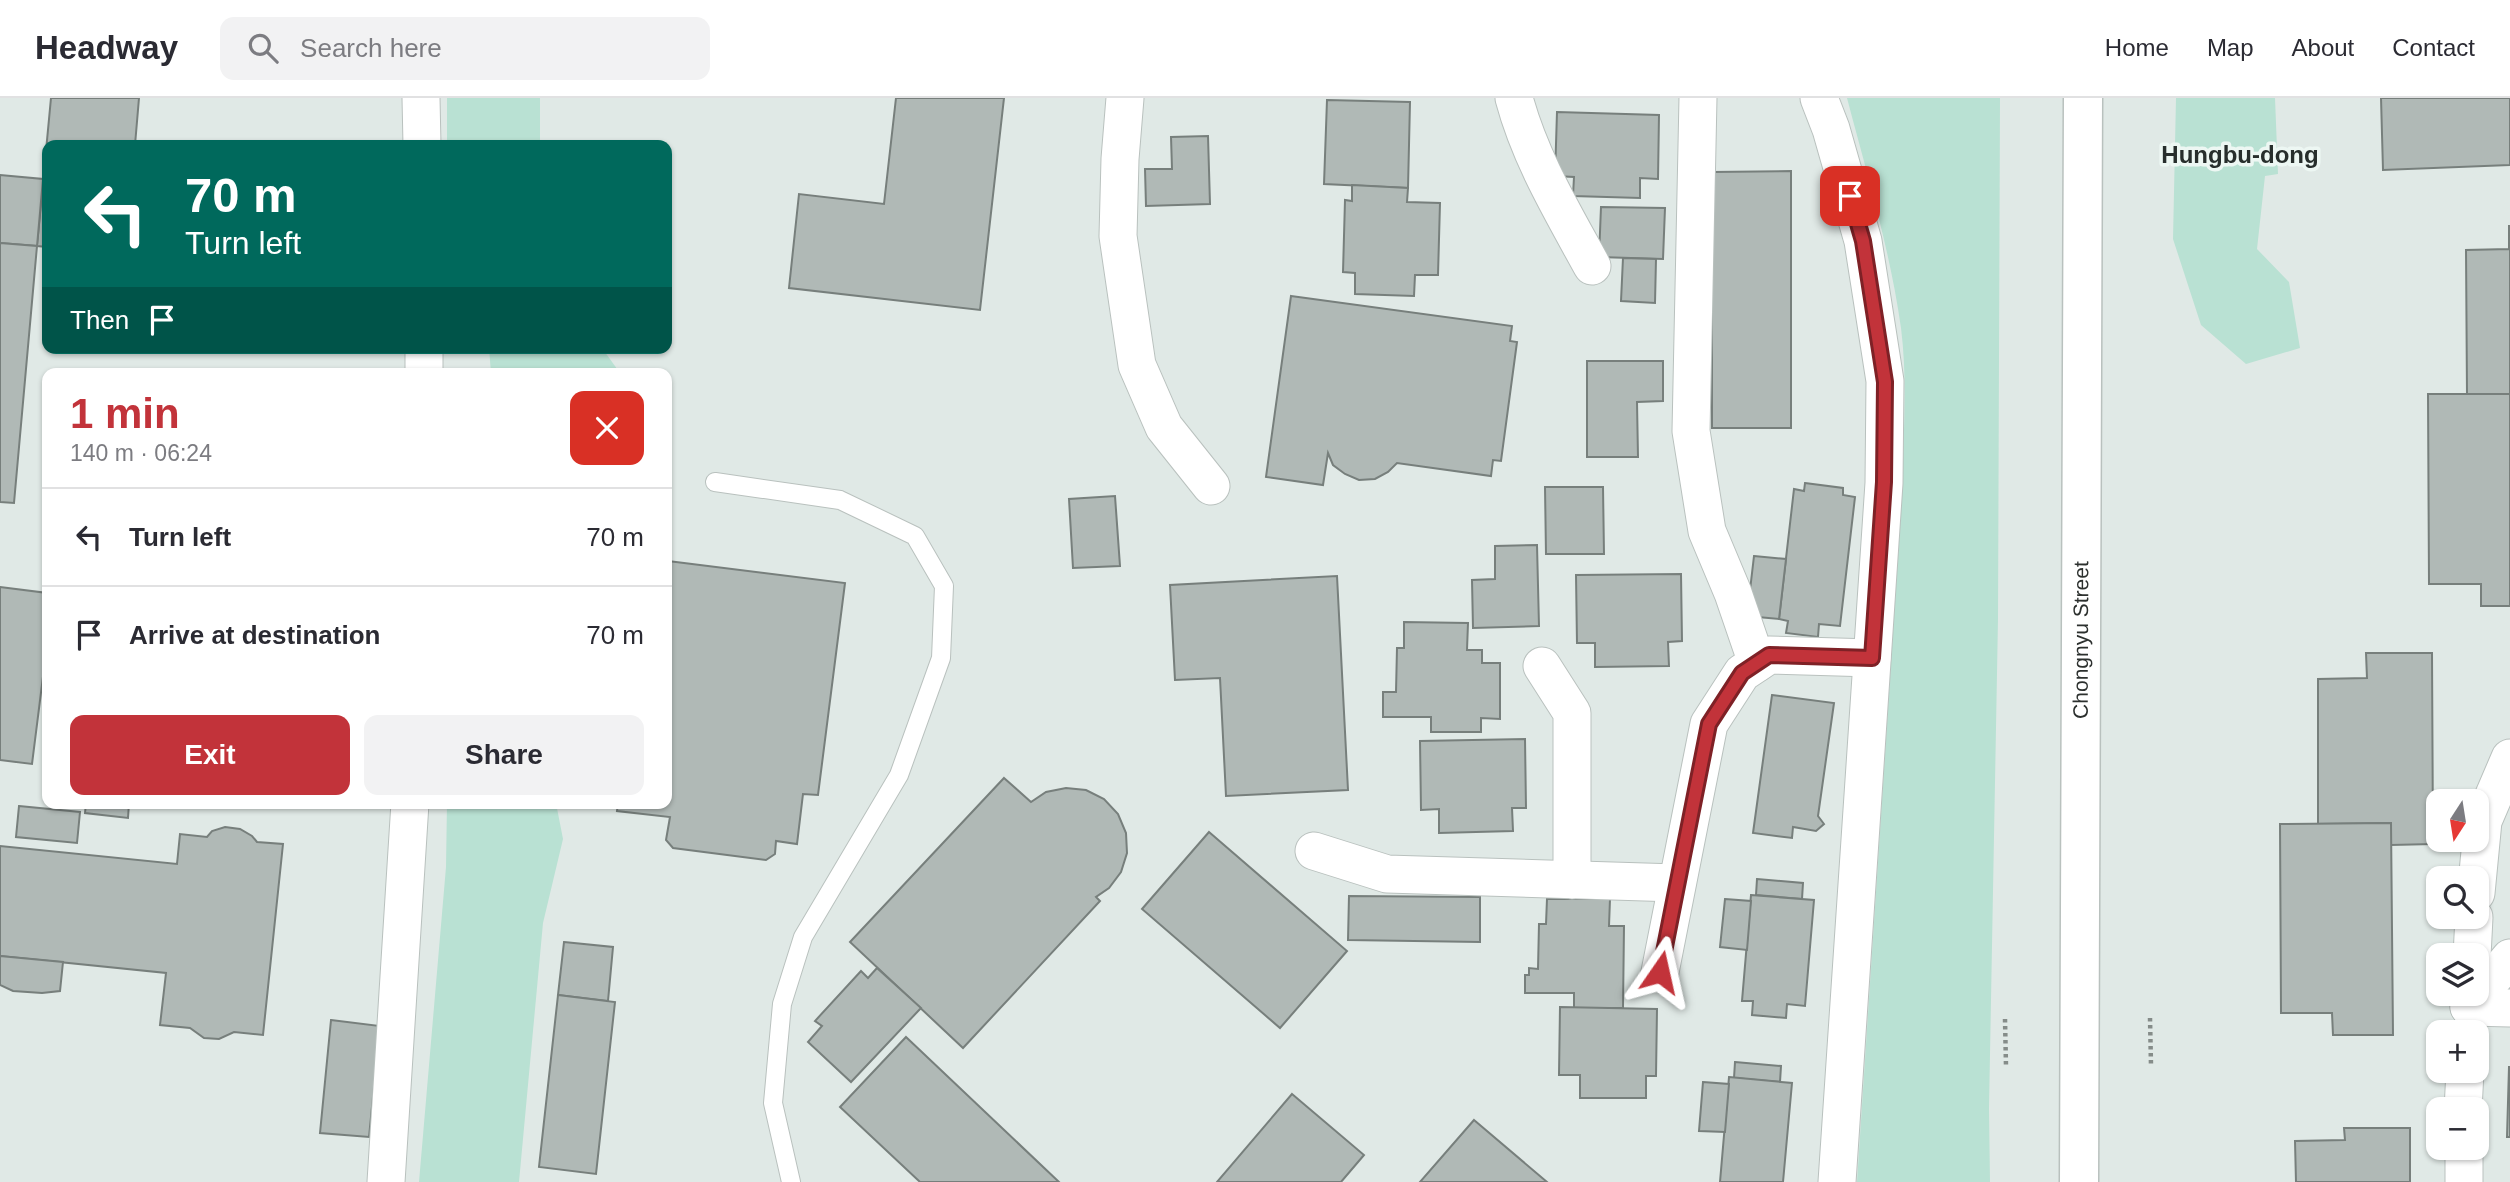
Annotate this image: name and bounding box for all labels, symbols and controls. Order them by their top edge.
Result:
search box [220,17,710,80]
text: Headway [35,29,178,66]
icon: search [244,29,282,67]
text: Search here [300,33,442,63]
text: Home [2105,34,2169,61]
text: Map [2207,34,2254,61]
text: About [2292,34,2354,61]
text: Contact [2392,34,2475,61]
district label: Hungbu-dong [2161,141,2319,168]
pin [1820,166,1880,226]
icon: left [70,168,161,259]
text: 70 m [185,168,297,222]
icon: arrive [1831,177,1869,215]
text: Turn left [185,225,301,261]
icon: arrive [143,301,181,339]
text: Then [70,305,129,335]
text: 1 min [70,390,180,437]
button: close [570,391,644,465]
text: 140 m · 06:24 [70,440,212,466]
icon: left [70,518,108,556]
text: Turn left [129,522,231,552]
text: 70 m [586,522,644,552]
street label: Chongnyu Street [2069,561,2092,719]
icon: arrive [70,616,108,654]
text: Arrive at destination [129,620,380,650]
text: 70 m [586,620,644,650]
button: Exit [70,715,350,795]
button: Share [364,715,644,795]
north arrow [2426,789,2488,852]
map controls [2426,789,2489,1160]
button: search [2426,866,2489,929]
position arrow [1623,935,1697,1009]
button: layers [2426,943,2489,1006]
button: + [2426,1020,2489,1083]
button: − [2426,1097,2489,1160]

